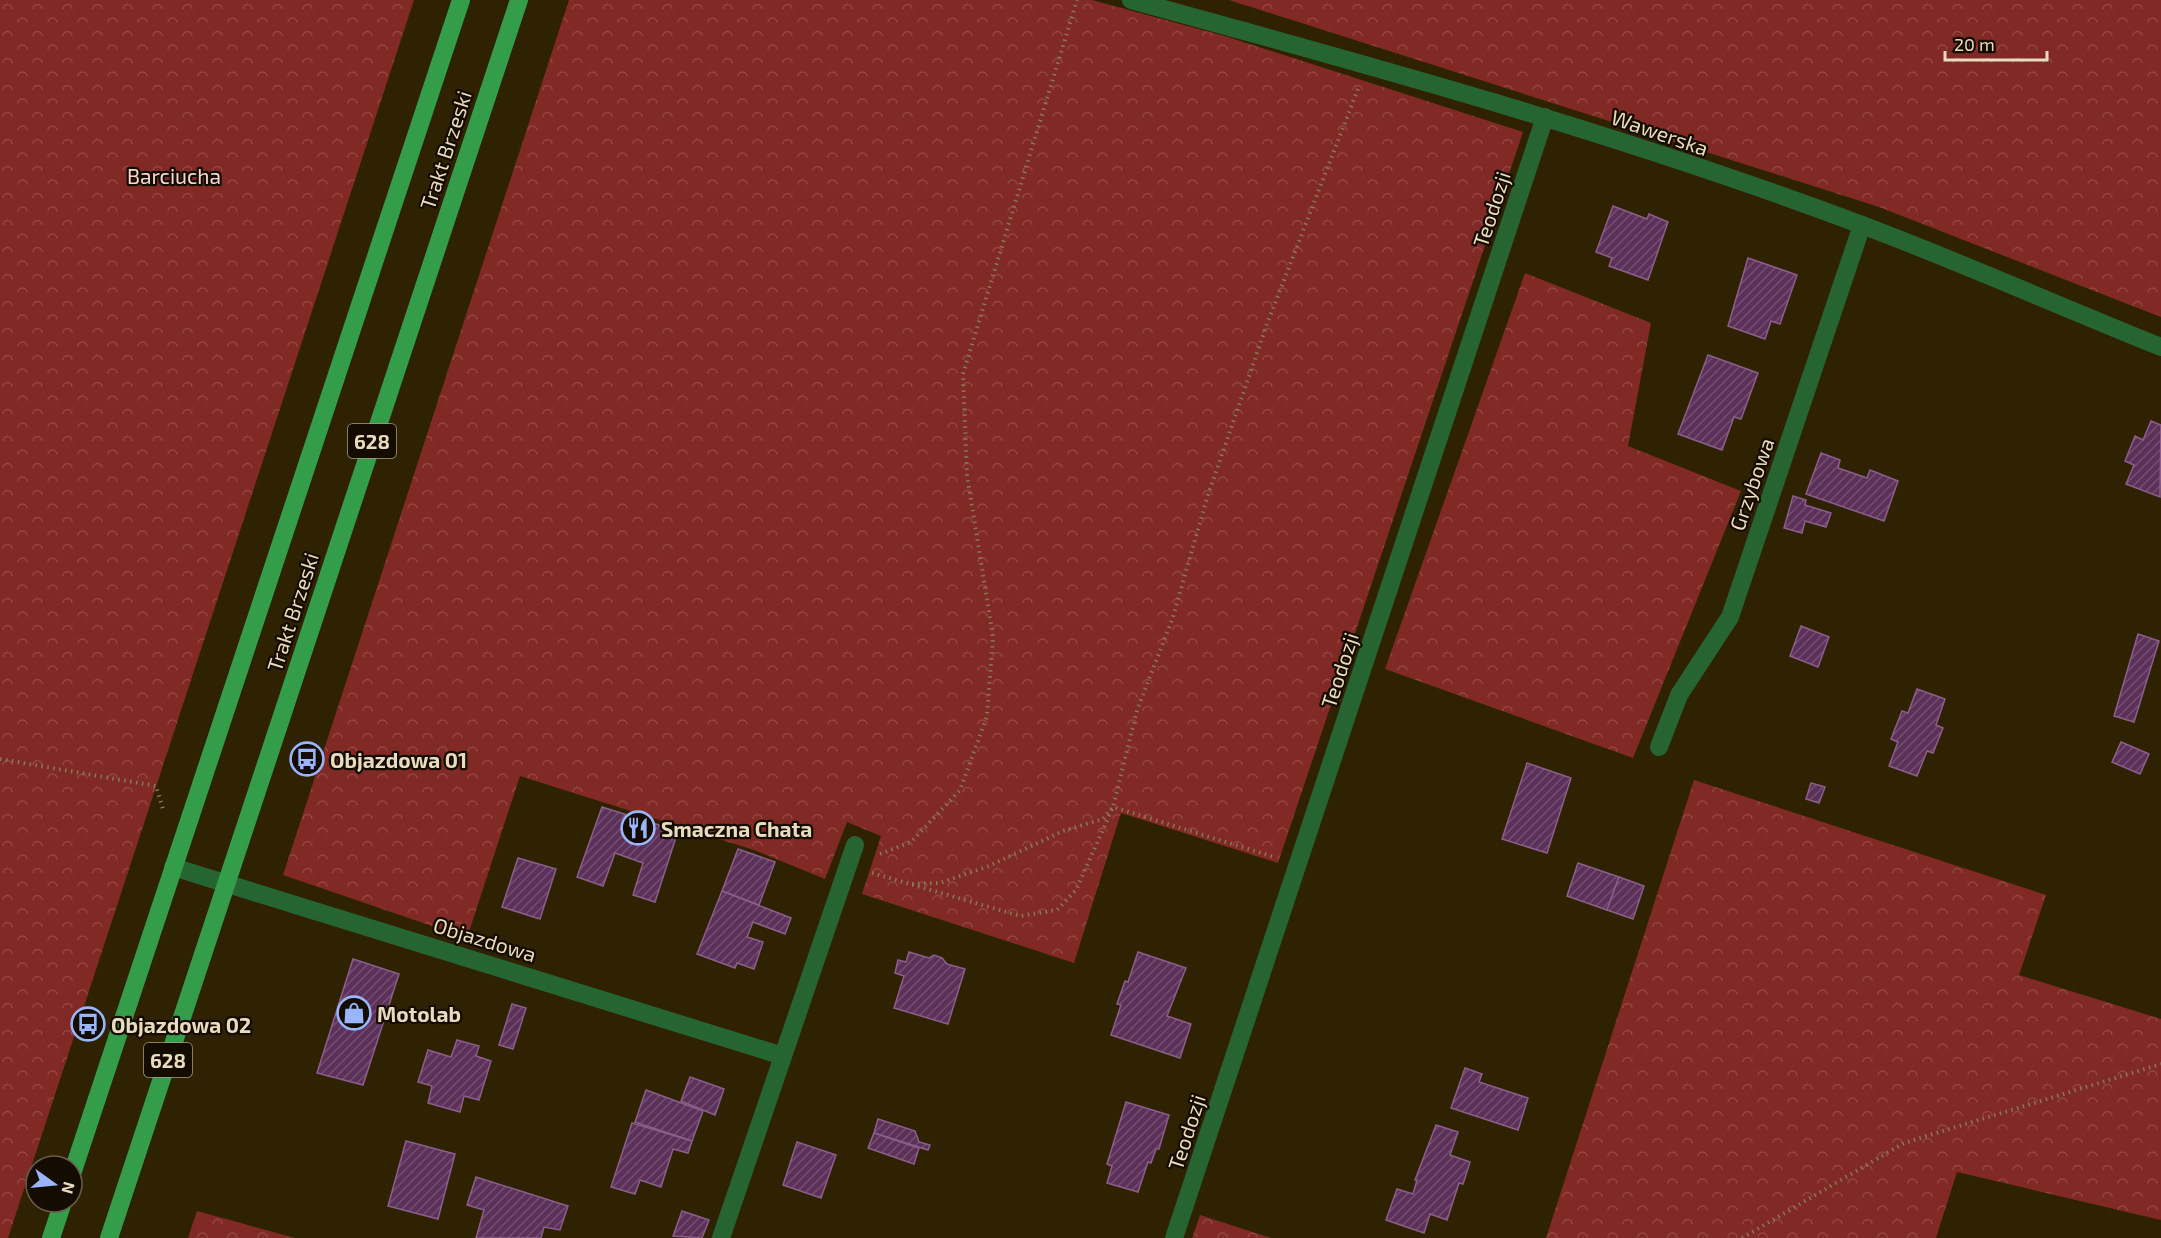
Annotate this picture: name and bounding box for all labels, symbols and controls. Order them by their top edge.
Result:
scale bar [1945,24,2047,62]
text: 20 m [1954,33,1995,55]
street label: Trakt Brzeski [414,87,476,213]
street label: Wawerska [1608,104,1712,160]
park label: Barciucha [127,163,221,188]
street label: Teodozji [1467,168,1516,250]
road number: 628 [348,424,396,458]
street label: Grzybowa [1724,435,1778,533]
street label: Trakt Brzeski [261,549,323,675]
street label: Teodozji [1315,629,1364,711]
bus stop icon: Objazdowa 01 [289,741,325,777]
place label: Objazdowa 01 [330,747,467,772]
restaurant icon: Smaczna Chata [620,810,656,846]
place label: Smaczna Chata [661,816,812,841]
street label: Objazdowa [430,912,539,967]
shop icon: Motolab [336,995,372,1031]
place label: Motolab [377,1001,461,1026]
bus stop icon: Objazdowa 02 [70,1006,106,1042]
place label: Objazdowa 02 [111,1012,251,1037]
road number: 628 [144,1043,192,1077]
street label: Teodozji [1162,1091,1211,1173]
north arrow [24,1154,84,1214]
text: N [58,1180,80,1196]

